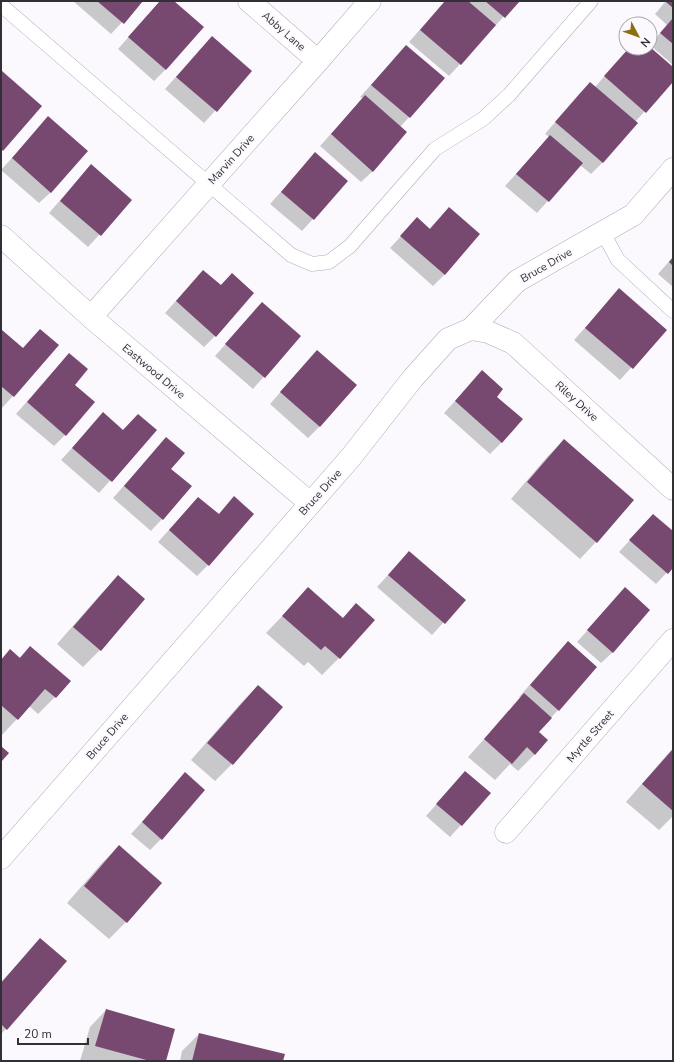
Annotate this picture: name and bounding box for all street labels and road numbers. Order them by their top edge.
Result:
street label: Abby Lane [259,8,309,55]
street label: Marvin Drive [205,131,258,188]
street label: Bruce Drive [518,245,575,286]
street label: Eastwood Drive [119,341,189,402]
street label: Riley Drive [552,378,602,425]
street label: Bruce Drive [296,466,345,519]
street label: Myrtle Street [563,707,617,766]
street label: Bruce Drive [83,710,132,763]

